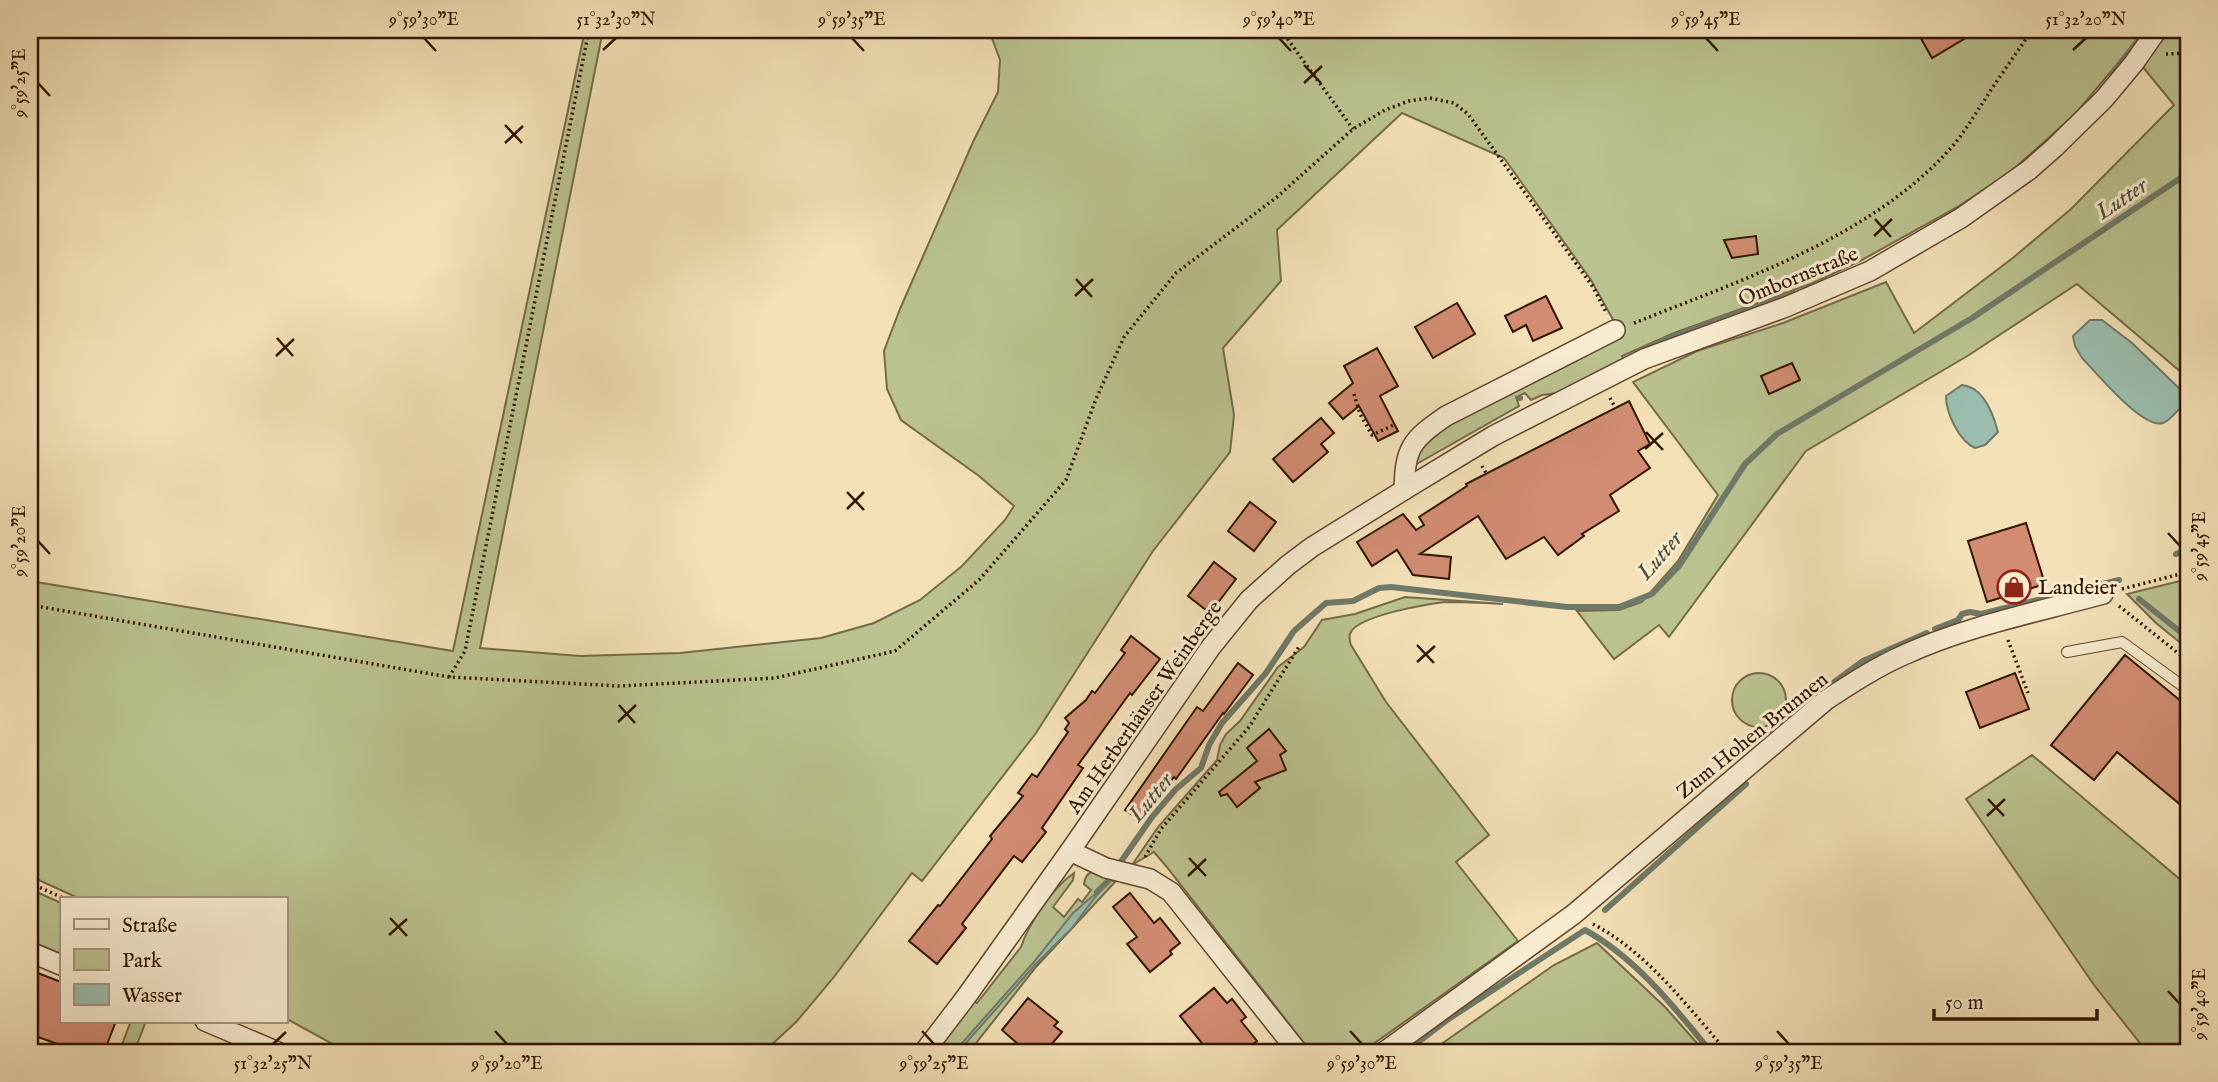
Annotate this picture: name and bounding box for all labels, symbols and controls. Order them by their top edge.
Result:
text: 9°59'30"E [388,9,459,32]
text: 51°32'30"N [576,9,656,32]
text: 9°59'35"E [817,9,886,32]
text: 9°59'40"E [1242,9,1315,32]
text: 9°59'45"E [1670,9,1741,32]
text: 51°32'20"N [2046,9,2127,32]
text: 9°59'25"E [9,48,32,119]
water label: Lutter [2090,171,2154,227]
street label: Ombornstraße [1735,241,1863,314]
text: 9°59'20"E [9,505,32,578]
text: 9°59'45"E [2189,511,2212,582]
water label: Lutter [1630,525,1690,587]
shop icon: Landeier [1995,568,2033,606]
place label: Landeier [2038,575,2117,602]
street label: Am Herberhäuser Weinberge [1061,596,1229,820]
street label: Zum Hohen Brunnen [1672,667,1834,806]
water label: Lutter [1121,766,1181,829]
legend [60,897,287,1023]
text: Straße [122,913,178,940]
text: Park [122,948,163,975]
text: 9°59'40"E [2189,968,2212,1041]
scale bar [1934,977,2097,1021]
text: Wasser [122,983,182,1010]
text: 50 m [1945,990,1984,1017]
text: 51°32'25"N [234,1053,313,1076]
text: 9°59'20"E [470,1053,543,1076]
text: 9°59'25"E [898,1053,969,1076]
text: 9°59'30"E [1326,1053,1397,1076]
text: 9°59'35"E [1754,1053,1823,1076]

